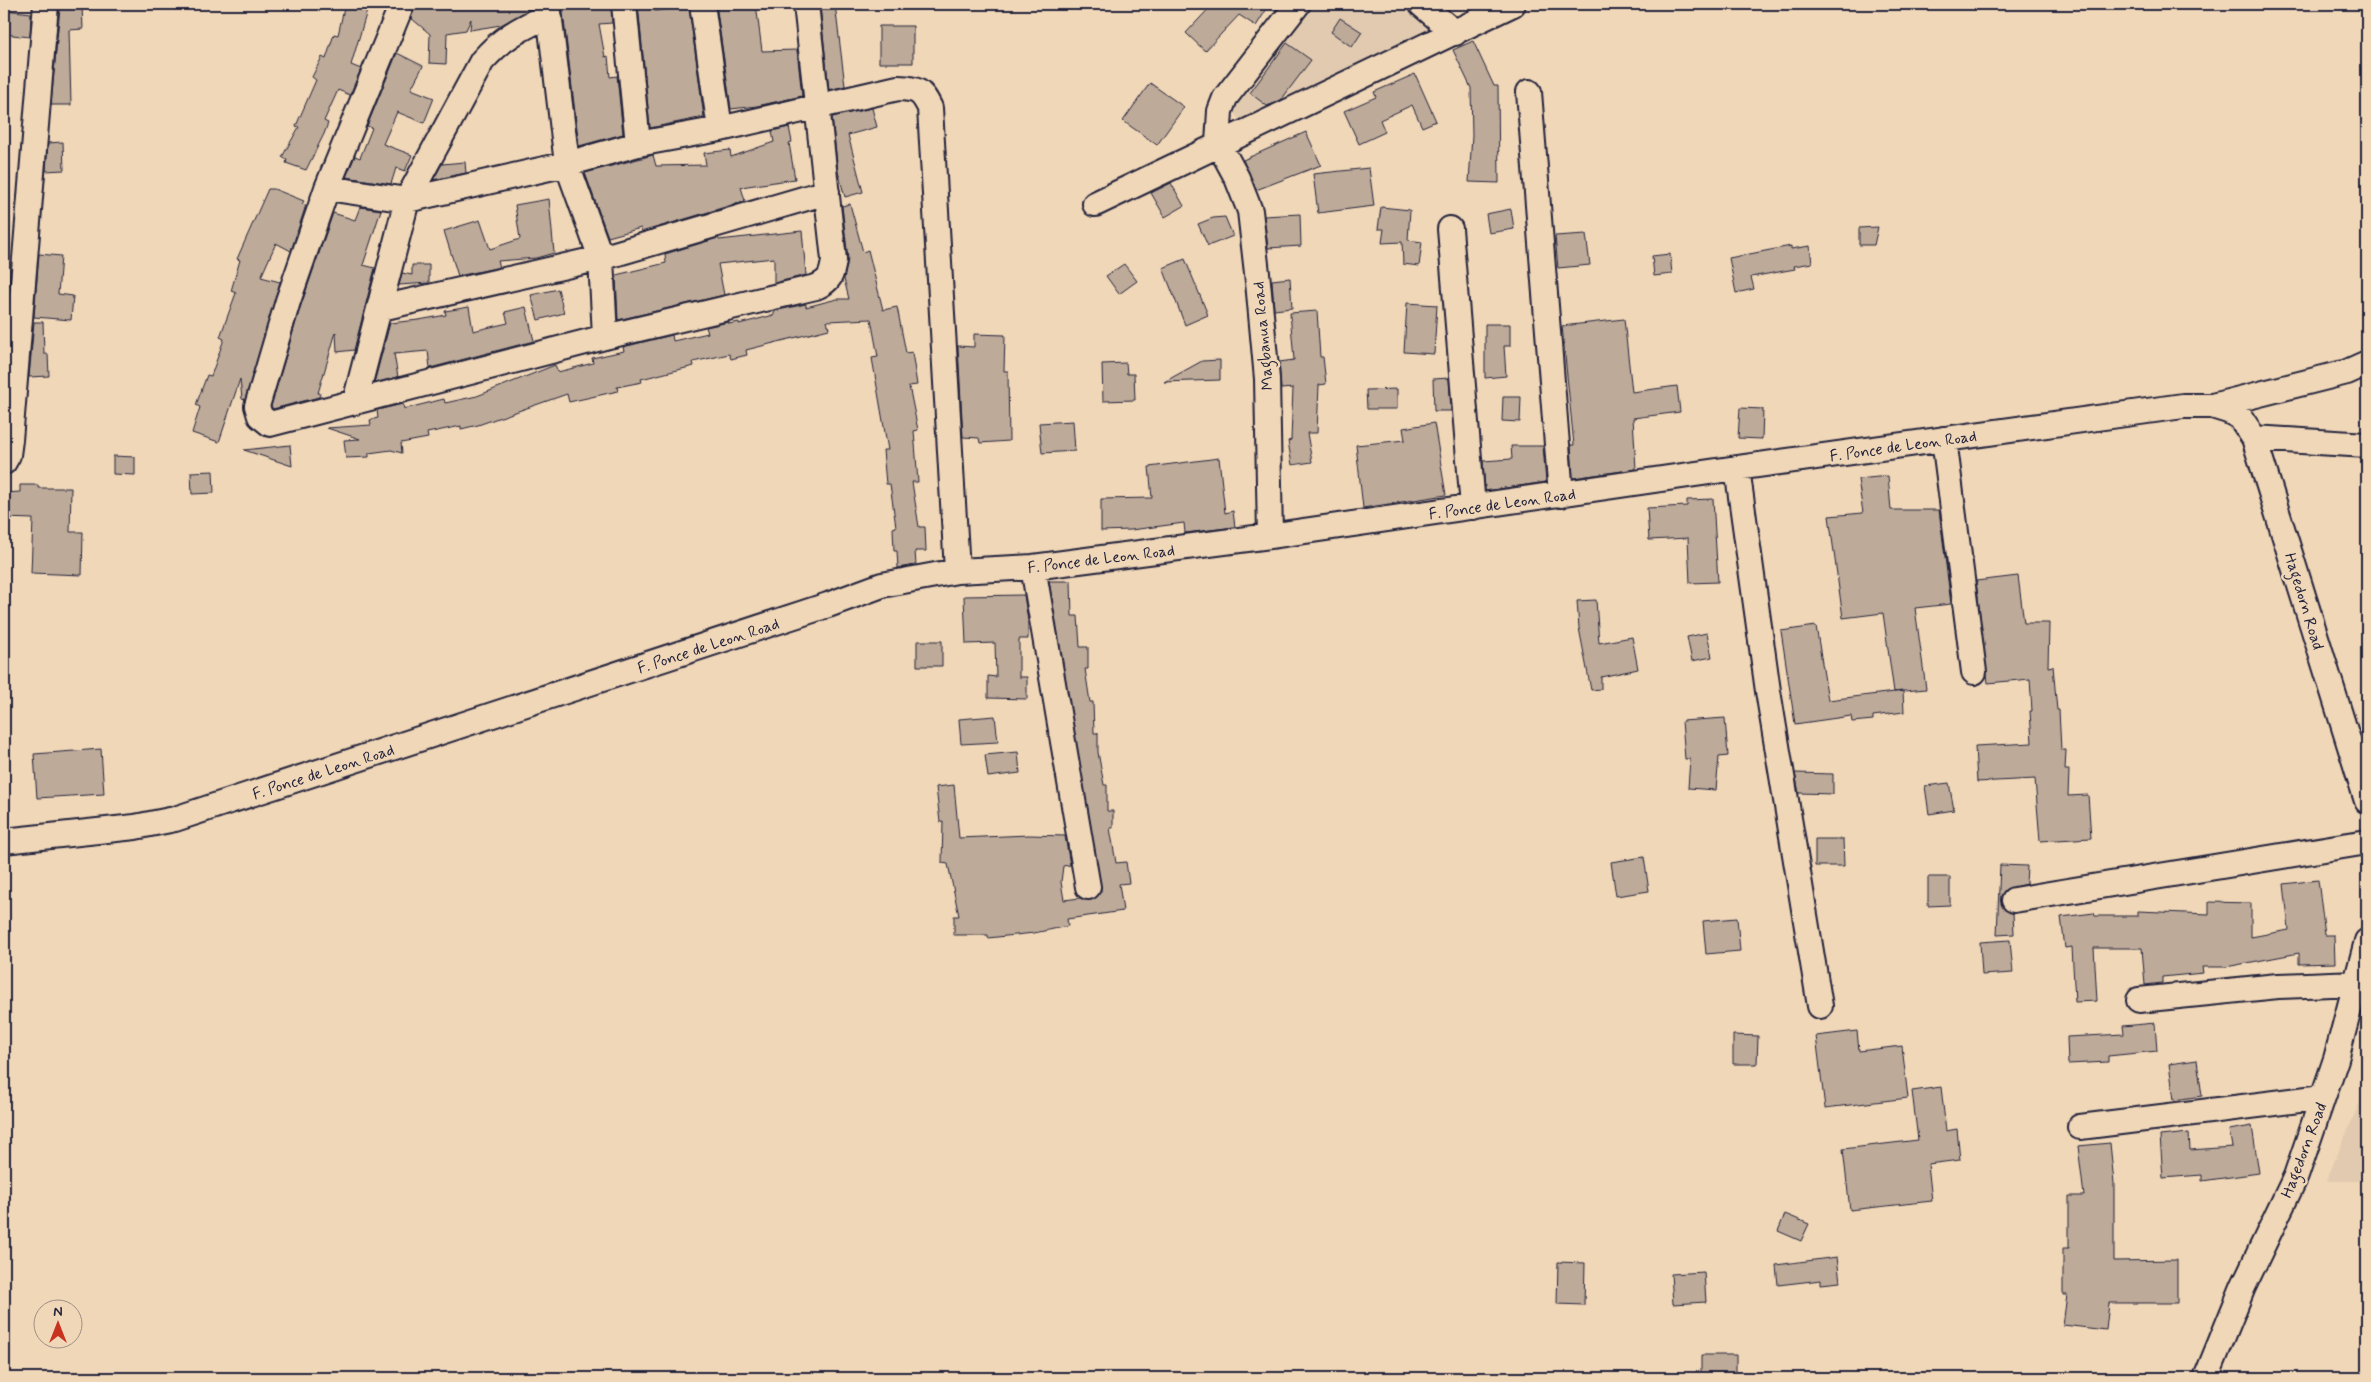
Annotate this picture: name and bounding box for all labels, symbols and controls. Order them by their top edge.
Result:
street label: Magbanua Road [1248,280,1280,391]
street label: F. Ponce de Leon Road [1828,426,1978,467]
street label: F. Ponce de Leon Road [1427,484,1577,525]
street label: F. Ponce de Leon Road [1026,540,1176,579]
street label: Hagedorn Road [2278,550,2328,653]
street label: F. Ponce de Leon Road [635,614,782,679]
street label: F. Ponce de Leon Road [250,740,397,805]
street label: Hagedorn Road [2277,1100,2333,1202]
north arrow [32,1300,82,1350]
text: N [53,1303,63,1321]

